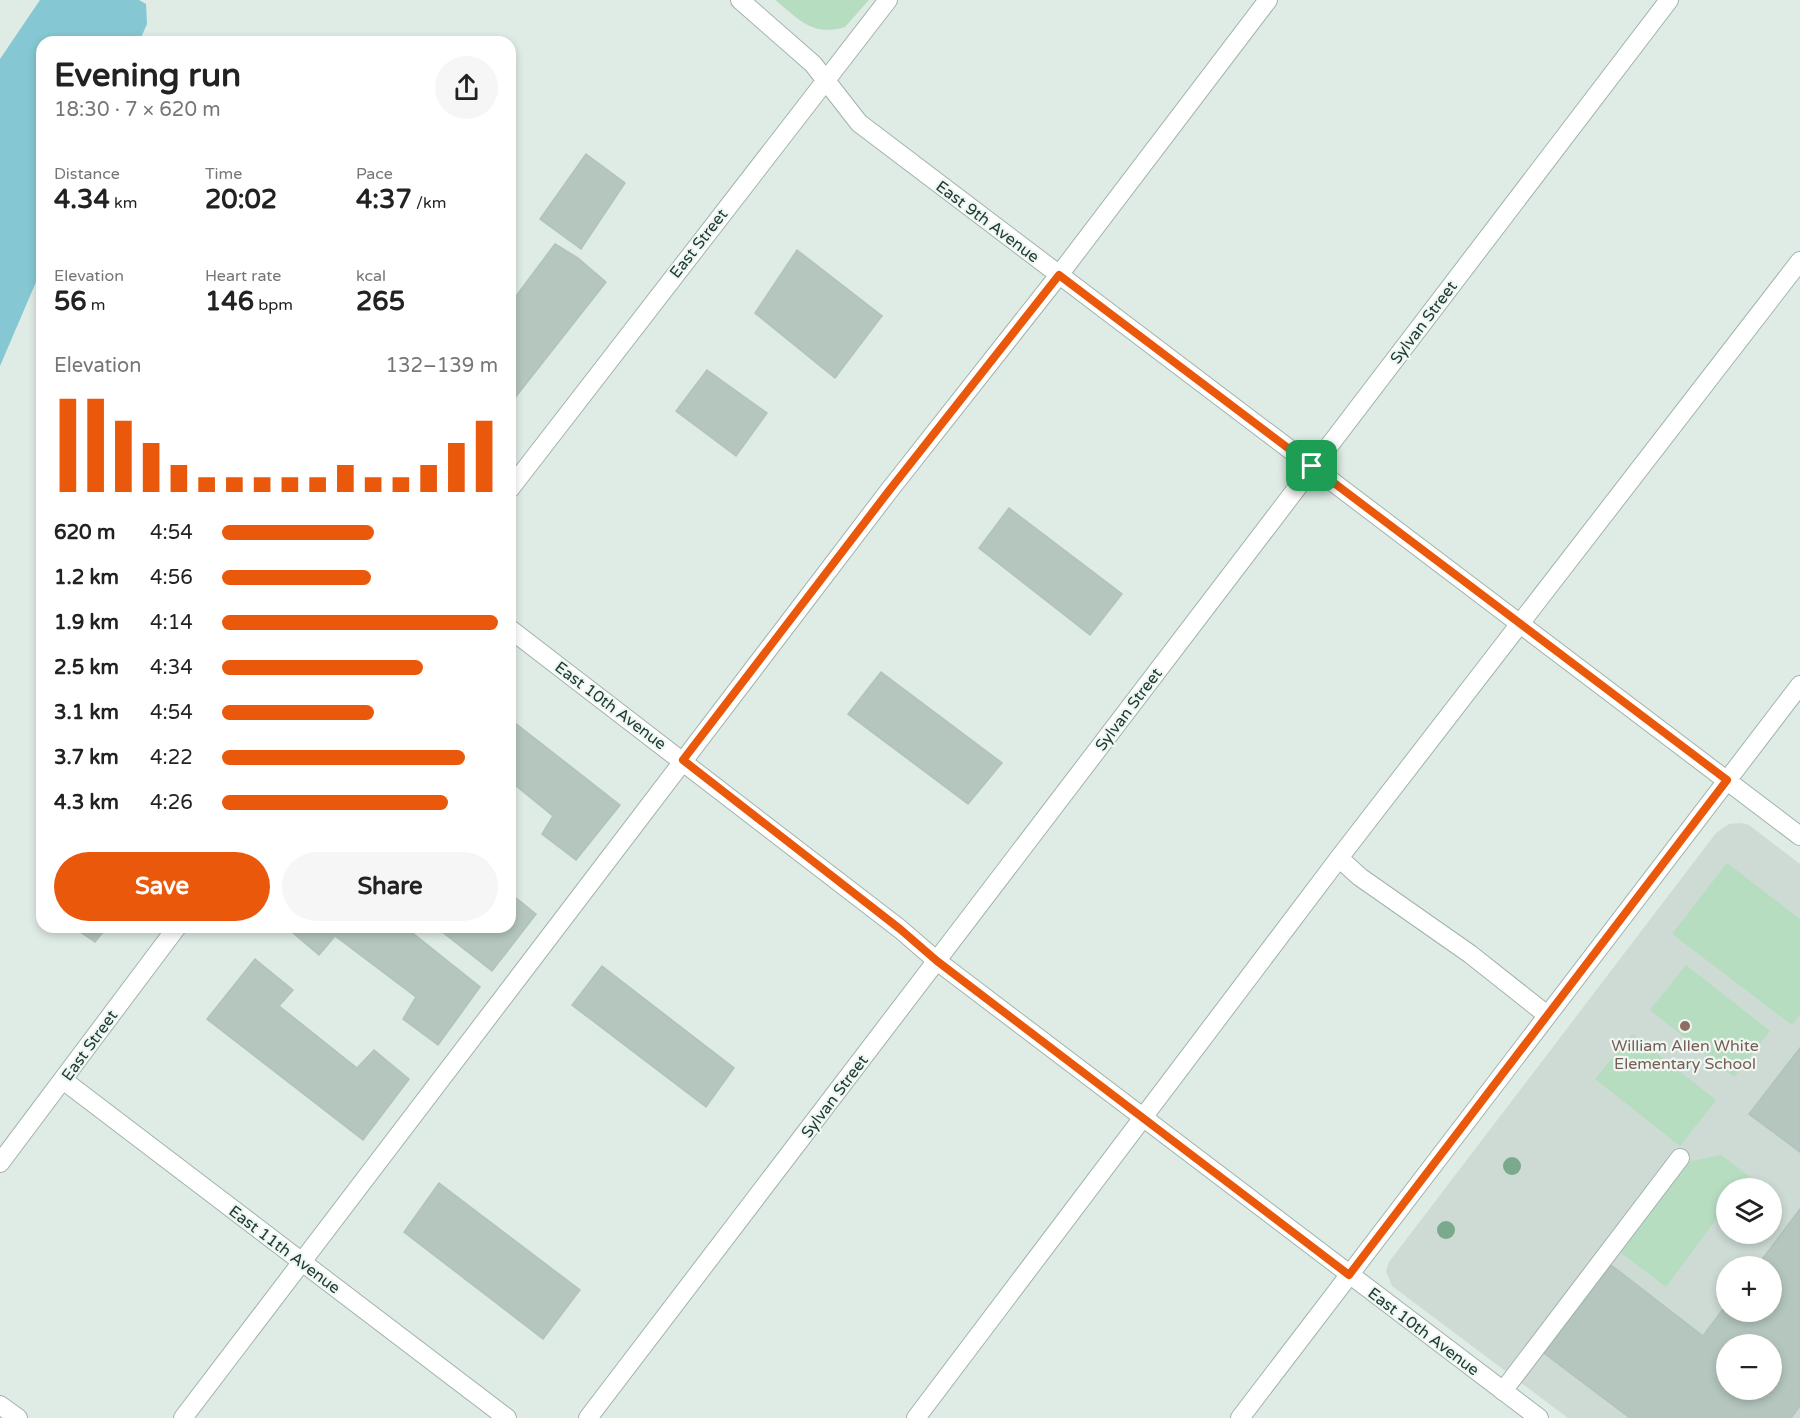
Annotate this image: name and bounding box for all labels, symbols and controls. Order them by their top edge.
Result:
text: Evening run [54,56,241,95]
button: share [435,56,498,119]
text: 18:30 · 7 × 620 m [54,98,221,122]
text: Distance [54,164,120,184]
text: Time [205,164,242,184]
text: Pace [356,164,393,184]
street label: East 9th Avenue [932,176,1043,267]
text: 4.34 [54,184,110,215]
text: 20:02 [205,184,277,215]
text: 4:37 [356,184,412,215]
text: km [110,193,137,213]
text: /km [412,193,446,213]
street label: East Street [665,205,732,282]
text: Elevation [54,266,124,286]
text: Heart rate [205,266,281,286]
text: kcal [356,266,386,286]
street label: Sylvan Street [1386,277,1462,368]
text: 56 [54,286,87,317]
text: 146 [205,286,254,317]
text: 265 [356,286,405,317]
text: m [87,295,106,315]
text: bpm [254,295,293,315]
text: Elevation [54,354,141,378]
text: 132–139 m [385,354,498,378]
pin [1286,440,1337,491]
icon: arrive [1295,449,1328,482]
text: 620 m [54,521,115,545]
text: 4:54 [150,521,193,545]
text: 1.2 km [54,566,119,590]
text: 4:56 [150,566,193,590]
text: 1.9 km [54,611,119,635]
text: 4:14 [150,611,193,635]
text: 2.5 km [54,656,119,680]
text: 4:34 [150,656,193,680]
street label: East 10th Avenue [551,657,670,754]
street label: Sylvan Street [1091,664,1167,755]
text: 3.1 km [54,701,119,725]
text: 4:54 [150,701,193,725]
text: 3.7 km [54,746,119,770]
text: 4:22 [150,746,193,770]
text: 4.3 km [54,791,119,815]
text: 4:26 [150,791,193,815]
button: Save [54,852,270,921]
button: Share [282,852,498,921]
street label: East Street [57,1006,122,1085]
marker: William Allen White Elementary School [1678,1019,1692,1033]
place label: William Allen White Elementary School [1611,1036,1759,1074]
street label: Sylvan Street [797,1051,873,1142]
map controls [1716,1178,1782,1400]
button: layers [1716,1178,1782,1244]
street label: East 11th Avenue [225,1201,344,1298]
button: + [1716,1256,1782,1322]
street label: East 10th Avenue [1364,1283,1483,1380]
button: − [1716,1334,1782,1400]

